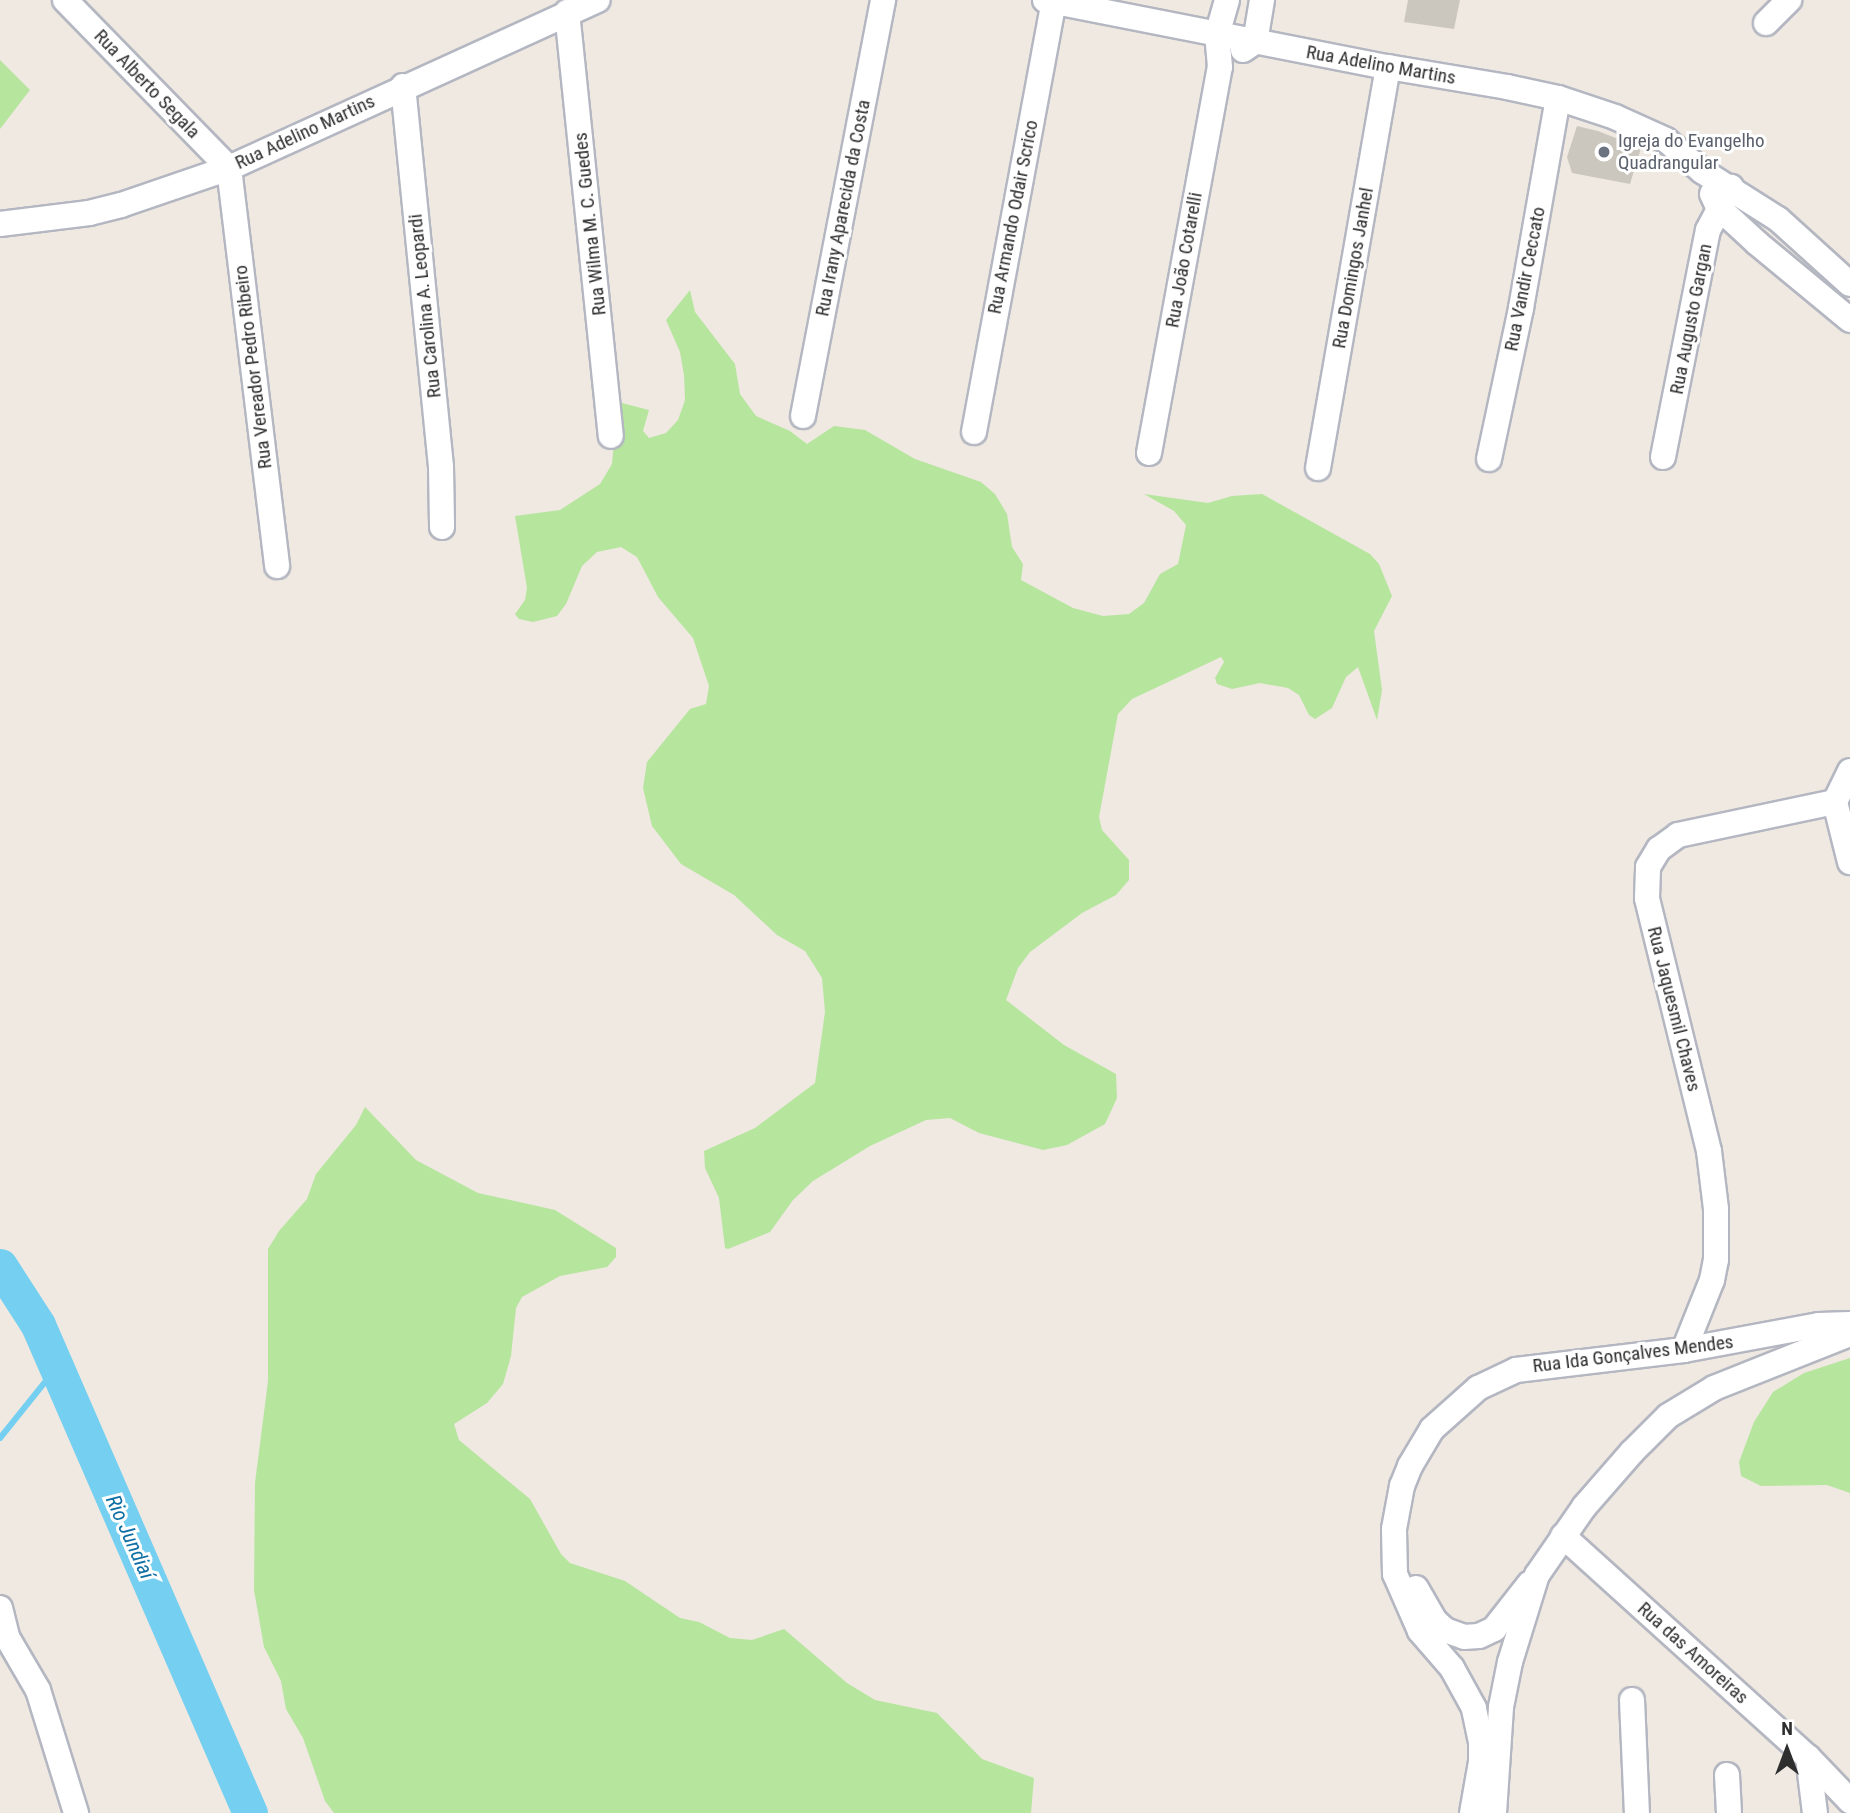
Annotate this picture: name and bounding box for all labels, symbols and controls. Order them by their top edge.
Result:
street label: Rua Alberto Segala [89,25,205,143]
street label: Rua Adelino Martins [1304,41,1458,89]
street label: Rua Adelino Martins [232,90,378,174]
street label: Rua Irany Aparecida da Costa [811,98,875,318]
street label: Rua Armando Odair Scrico [983,118,1043,316]
place label: Igreja do Evangelho Quadrangular [1618,130,1765,174]
street label: Rua Wilma M. C. Guedes [569,131,611,317]
marker: Igreja do Evangelho Quadrangular [1596,144,1612,160]
street label: Rua Domingos Janhel [1328,186,1378,350]
street label: Rua João Cotarelli [1161,191,1207,329]
street label: Rua Vandir Ceccato [1500,205,1550,353]
street label: Rua Carolina A. Leopardi [404,213,446,399]
street label: Rua Augusto Gargan [1665,242,1717,396]
street label: Rua Vereador Pedro Ribeiro [229,264,277,470]
street label: Rua Jaquesmil Chaves [1642,924,1706,1094]
street label: Rua Ida Gonçalves Mendes [1531,1330,1735,1378]
water label: Rio Jundiaí [100,1491,160,1583]
street label: Rua das Amoreiras [1633,1597,1753,1709]
north arrow [1752,1715,1822,1785]
text: N [1781,1717,1793,1740]

